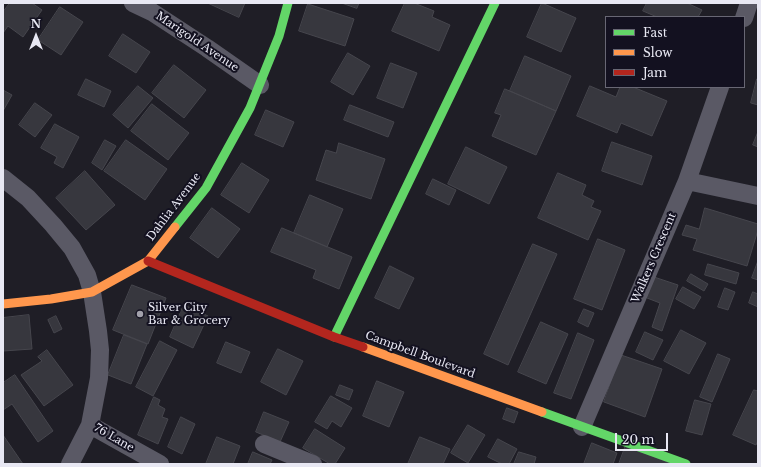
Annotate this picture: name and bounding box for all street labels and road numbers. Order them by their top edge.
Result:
street label: Marigold Avenue [153,9,241,75]
street label: Dahlia Avenue [144,170,204,244]
street label: Walkers Crescent [629,211,679,305]
street label: Campbell Boulevard [363,329,477,381]
street label: 76 Lane [92,421,136,455]

